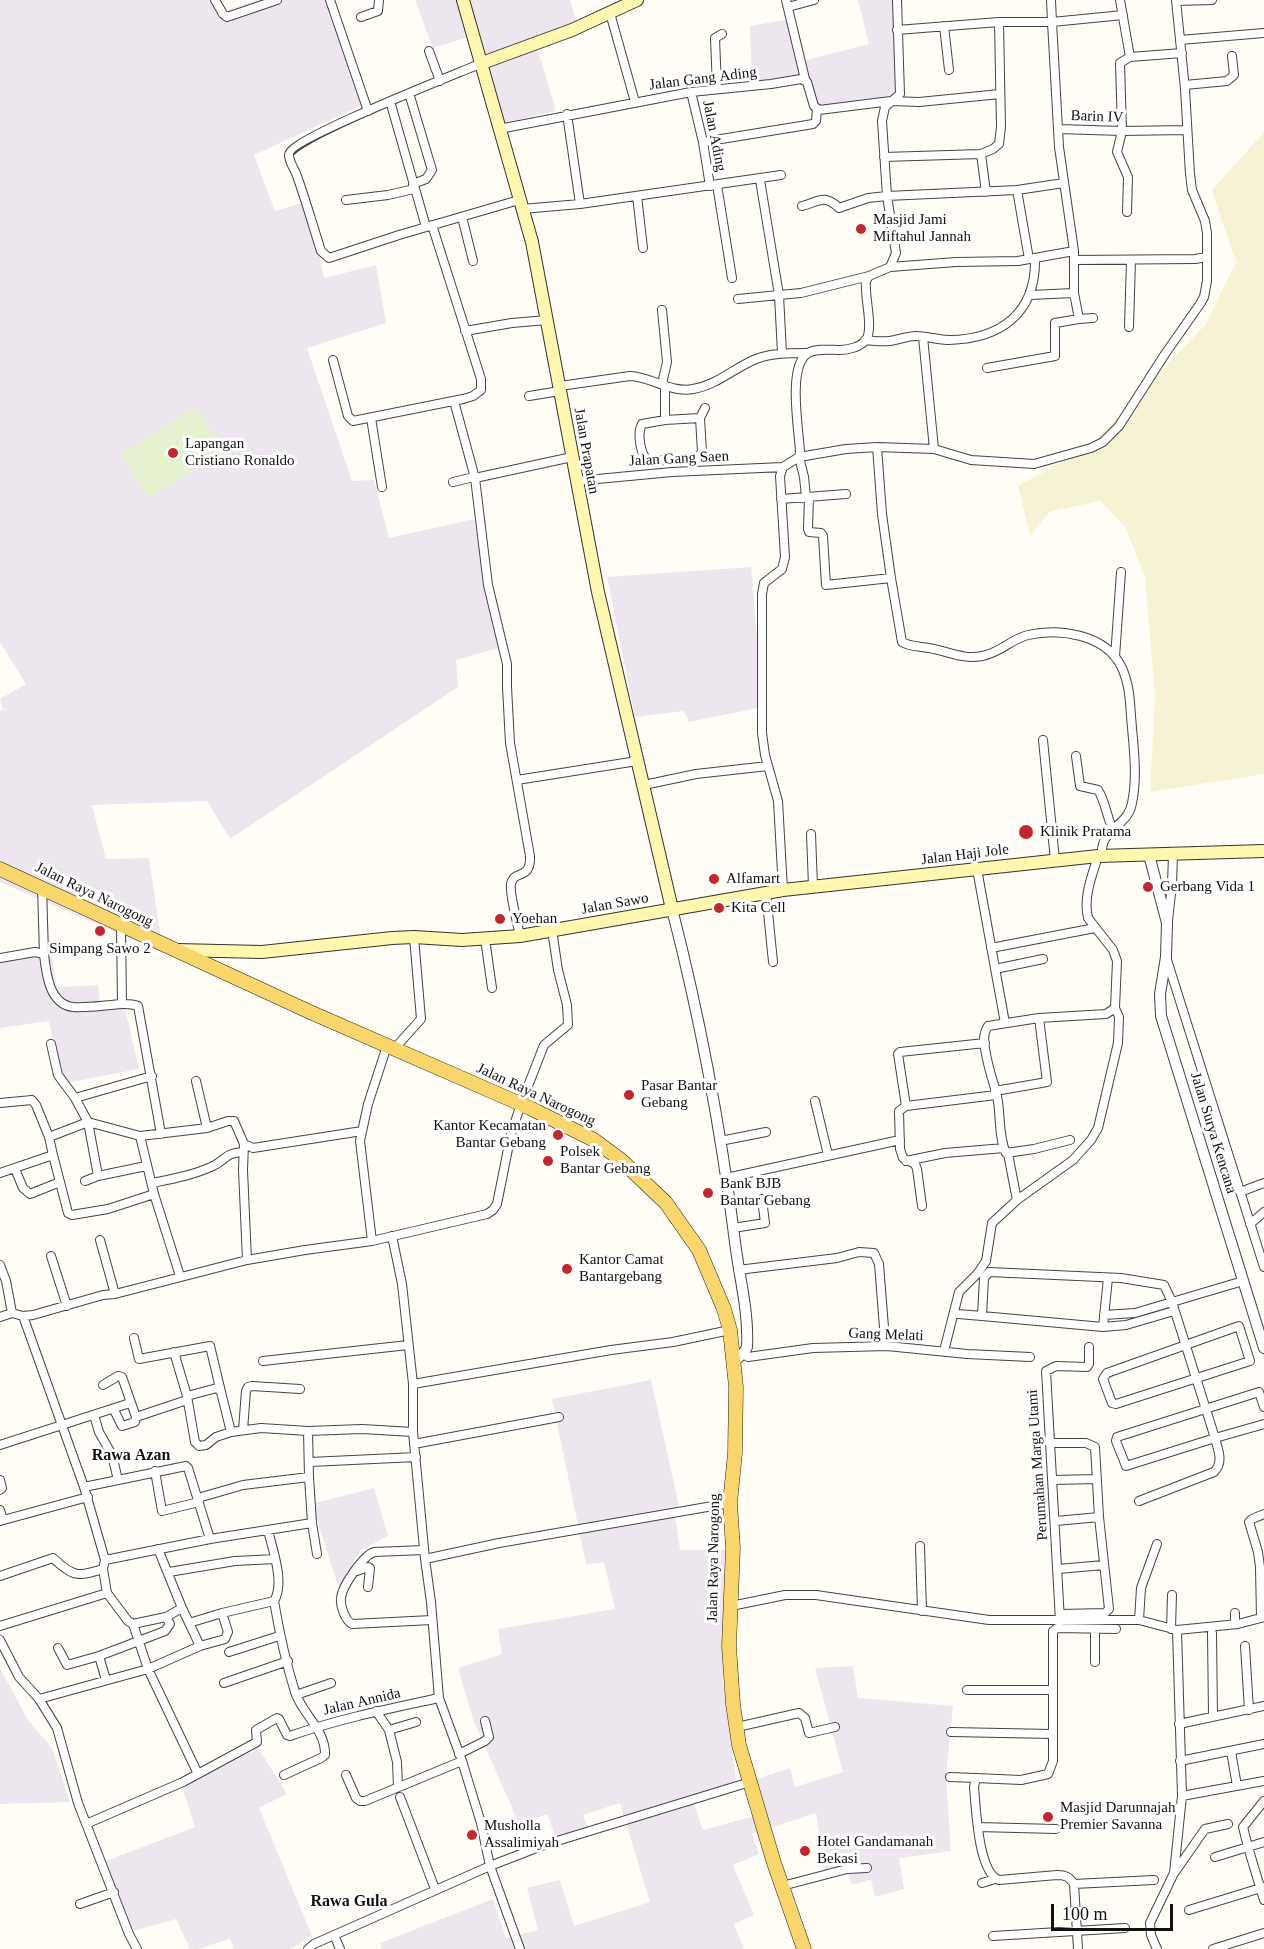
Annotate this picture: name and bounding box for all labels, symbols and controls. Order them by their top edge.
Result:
street label: Jalan Gang Ading [648,63,758,95]
street label: Jalan Ading [698,99,730,173]
street label: Barin IV [1070,107,1124,127]
place label: Masjid Jami Miftahul Jannah [873,211,971,246]
marker: Masjid Jami Miftahul Jannah [854,222,868,236]
street label: Jalan Prapatan [570,407,602,495]
place label: Lapangan Cristiano Ronaldo [185,435,295,470]
marker: Lapangan Cristiano Ronaldo [166,446,180,460]
street label: Jalan Gang Saen [629,447,729,471]
marker: Klinik Pratama [1017,823,1035,841]
place label: Klinik Pratama [1040,823,1131,841]
street label: Jalan Haji Jole [920,841,1010,869]
street label: Jalan Raya Narogong [32,859,156,931]
place label: Alfamart [726,870,780,888]
marker: Alfamart [707,872,721,886]
place label: Gerbang Vida 1 [1160,878,1255,896]
marker: Gerbang Vida 1 [1141,880,1155,894]
street label: Jalan Sawo [580,889,650,919]
place label: Kita Cell [731,899,786,917]
marker: Kita Cell [712,901,726,915]
place label: Yoehan [512,910,557,928]
marker: Yoehan [493,912,507,926]
marker: Simpang Sawo 2 [93,924,107,938]
place label: Simpang Sawo 2 [49,940,151,958]
street label: Jalan Raya Narogong [474,1060,598,1130]
street label: Jalan Surya Kencana [1186,1070,1240,1196]
place label: Pasar Bantar Gebang [641,1077,717,1112]
marker: Pasar Bantar Gebang [622,1088,636,1102]
place label: Kantor Kecamatan Bantar Gebang [433,1117,546,1152]
marker: Kantor Kecamatan Bantar Gebang [551,1128,565,1142]
place label: Polsek Bantar Gebang [560,1143,650,1178]
marker: Polsek Bantar Gebang [541,1154,555,1168]
place label: Bank BJB Bantar Gebang [720,1175,810,1210]
marker: Bank BJB Bantar Gebang [701,1186,715,1200]
place label: Kantor Camat Bantargebang [579,1251,664,1286]
marker: Kantor Camat Bantargebang [560,1262,574,1276]
street label: Gang Melati [848,1325,924,1345]
street label: Perumahan Marga Utami [1024,1389,1052,1541]
district label: Rawa Azan [92,1446,170,1466]
street label: Jalan Raya Narogong [704,1493,724,1623]
street label: Jalan Annida [322,1684,402,1720]
place label: Masjid Darunnajah Premier Savanna [1060,1799,1175,1834]
marker: Masjid Darunnajah Premier Savanna [1041,1810,1055,1824]
place label: Musholla Assalimiyah [484,1817,559,1852]
marker: Musholla Assalimiyah [465,1828,479,1842]
place label: Hotel Gandamanah Bekasi [817,1833,933,1868]
marker: Hotel Gandamanah Bekasi [798,1844,812,1858]
district label: Rawa Gula [311,1892,387,1912]
scale bar [1054,1892,1176,1930]
text: 100 m [1062,1904,1108,1924]

